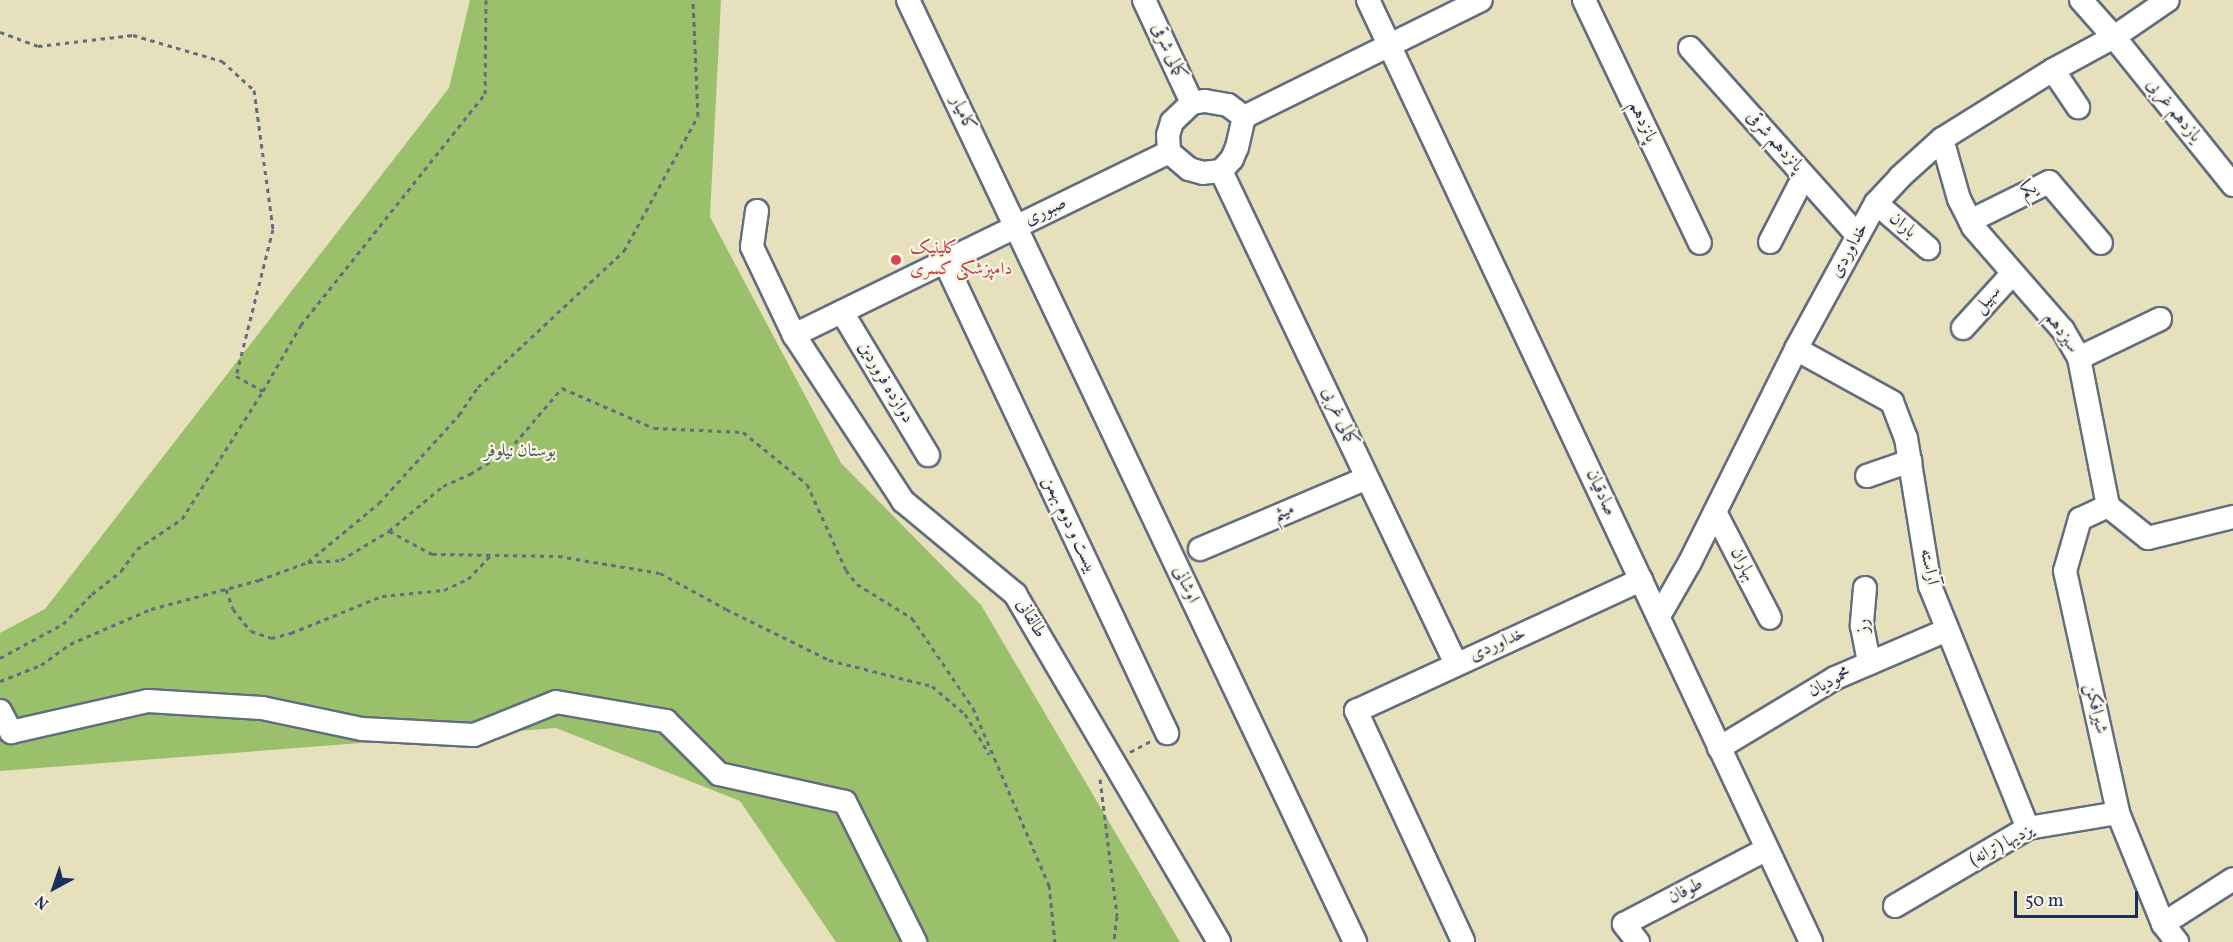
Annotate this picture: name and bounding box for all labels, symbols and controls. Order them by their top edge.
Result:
street label: کمالی شرقی [1146,20,1190,84]
street label: یازدهم غربی [2141,75,2205,147]
street label: کامیار [944,93,980,135]
street label: پانزدهم [1623,98,1661,146]
street label: پانزدهم شرقی [1741,107,1807,177]
street label: یکم [2017,178,2041,204]
street label: صبوری [1021,193,1071,231]
street label: باران [1884,208,1920,244]
street label: خداوردی [1826,220,1874,282]
place label: کلینیک دامپزشکی کسری [910,239,1012,282]
marker: کلینیک دامپزشکی کسری [887,251,905,269]
street label: سهیل [1970,281,2006,319]
street label: سیزدهم [2039,308,2083,358]
street label: دوازده فروردین [852,338,918,428]
street label: کمالی غربی [1316,384,1362,450]
park label: بوستان نیلوفر [484,441,556,463]
street label: صادقیان [1580,466,1620,520]
street label: بیست و دوم بهمن [1037,473,1101,577]
street label: میثم [1270,499,1298,527]
street label: بهاران [1724,544,1760,586]
street label: آراسته [1914,547,1942,587]
street label: اوشانی [1167,563,1203,607]
street label: طالقانی [1010,596,1050,642]
street label: رز [1853,618,1875,634]
street label: خداوردی [1466,623,1530,667]
street label: محمودیان [1805,663,1855,703]
street label: شیرافکن [2079,682,2111,736]
street label: یزدیها (ترانه) [1966,820,2038,872]
north arrow [24,858,84,918]
street label: طوفان [1665,874,1707,910]
scale bar [2017,879,2142,917]
text: 50 m [2025,889,2064,914]
text: N [31,890,54,914]

